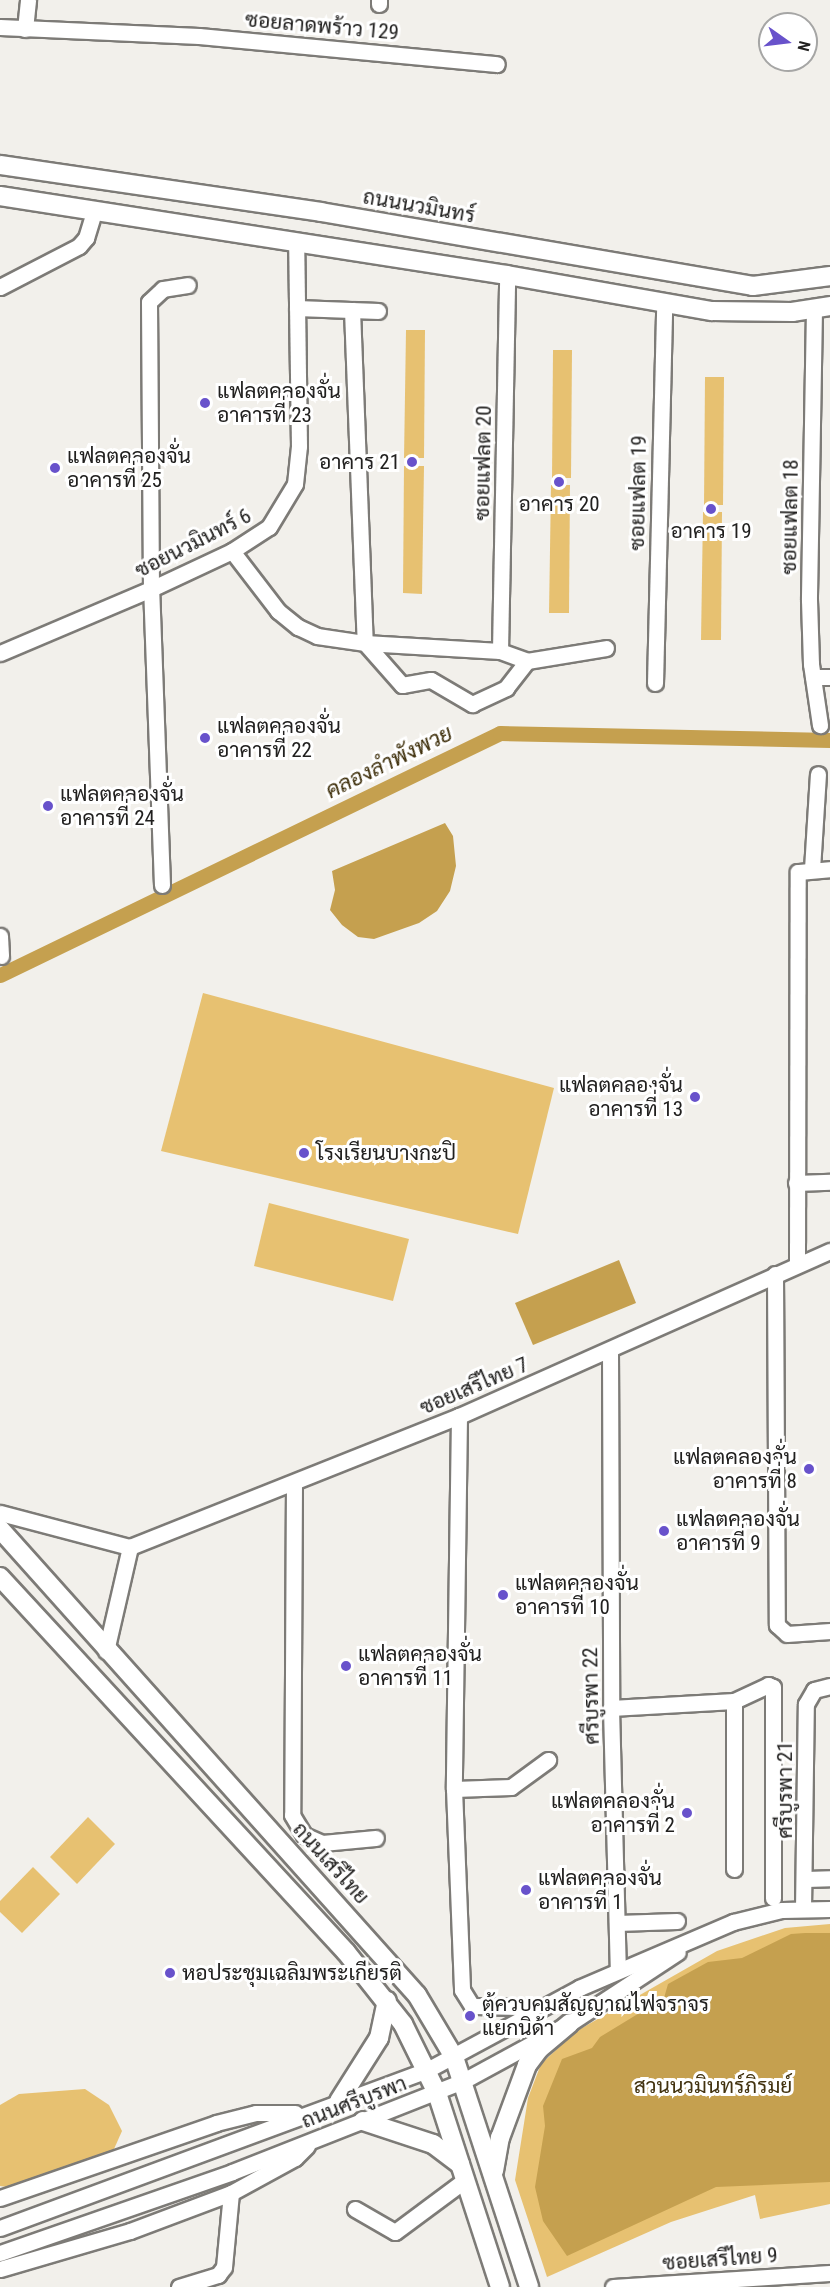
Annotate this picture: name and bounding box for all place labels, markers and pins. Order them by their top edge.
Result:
place label: แฟลตคลองจั่น อาคารที่ 23 [217,378,341,428]
marker: แฟลตคลองจั่น อาคารที่ 23 [198,396,212,410]
place label: แฟลตคลองจั่น อาคารที่ 25 [67,443,191,493]
place label: อาคาร 21 [319,449,400,475]
marker: อาคาร 21 [405,455,419,469]
marker: แฟลตคลองจั่น อาคารที่ 25 [48,461,62,475]
marker: อาคาร 20 [552,475,566,489]
place label: อาคาร 20 [518,491,600,517]
marker: อาคาร 19 [704,502,718,516]
place label: อาคาร 19 [670,518,752,544]
place label: แฟลตคลองจั่น อาคารที่ 22 [217,713,341,763]
marker: แฟลตคลองจั่น อาคารที่ 22 [198,731,212,745]
place label: แฟลตคลองจั่น อาคารที่ 24 [60,781,184,831]
marker: แฟลตคลองจั่น อาคารที่ 24 [41,799,55,813]
place label: แฟลตคลองจั่น อาคารที่ 13 [559,1072,683,1122]
marker: แฟลตคลองจั่น อาคารที่ 13 [688,1090,702,1104]
place label: โรงเรียนบางกะปิ [316,1140,456,1166]
marker: โรงเรียนบางกะปิ [297,1146,311,1160]
place label: แฟลตคลองจั่น อาคารที่ 8 [673,1444,797,1494]
marker: แฟลตคลองจั่น อาคารที่ 8 [802,1462,816,1476]
place label: แฟลตคลองจั่น อาคารที่ 9 [676,1506,800,1556]
marker: แฟลตคลองจั่น อาคารที่ 9 [657,1524,671,1538]
place label: แฟลตคลองจั่น อาคารที่ 10 [515,1570,639,1620]
marker: แฟลตคลองจั่น อาคารที่ 10 [496,1588,510,1602]
place label: แฟลตคลองจั่น อาคารที่ 11 [358,1641,482,1691]
marker: แฟลตคลองจั่น อาคารที่ 11 [339,1659,353,1673]
place label: แฟลตคลองจั่น อาคารที่ 2 [551,1788,675,1838]
marker: แฟลตคลองจั่น อาคารที่ 2 [680,1806,694,1820]
place label: แฟลตคลองจั่น อาคารที่ 1 [538,1865,662,1915]
marker: แฟลตคลองจั่น อาคารที่ 1 [519,1883,533,1897]
place label: หอประชุมเฉลิมพระเกียรติ [182,1960,402,1986]
marker: หอประชุมเฉลิมพระเกียรติ [163,1966,177,1980]
place label: ตู้ควบคุมสัญญาณไฟจราจร แยกนิด้า [482,1991,709,2041]
marker: ตู้ควบคุมสัญญาณไฟจราจร แยกนิด้า [463,2009,477,2023]

